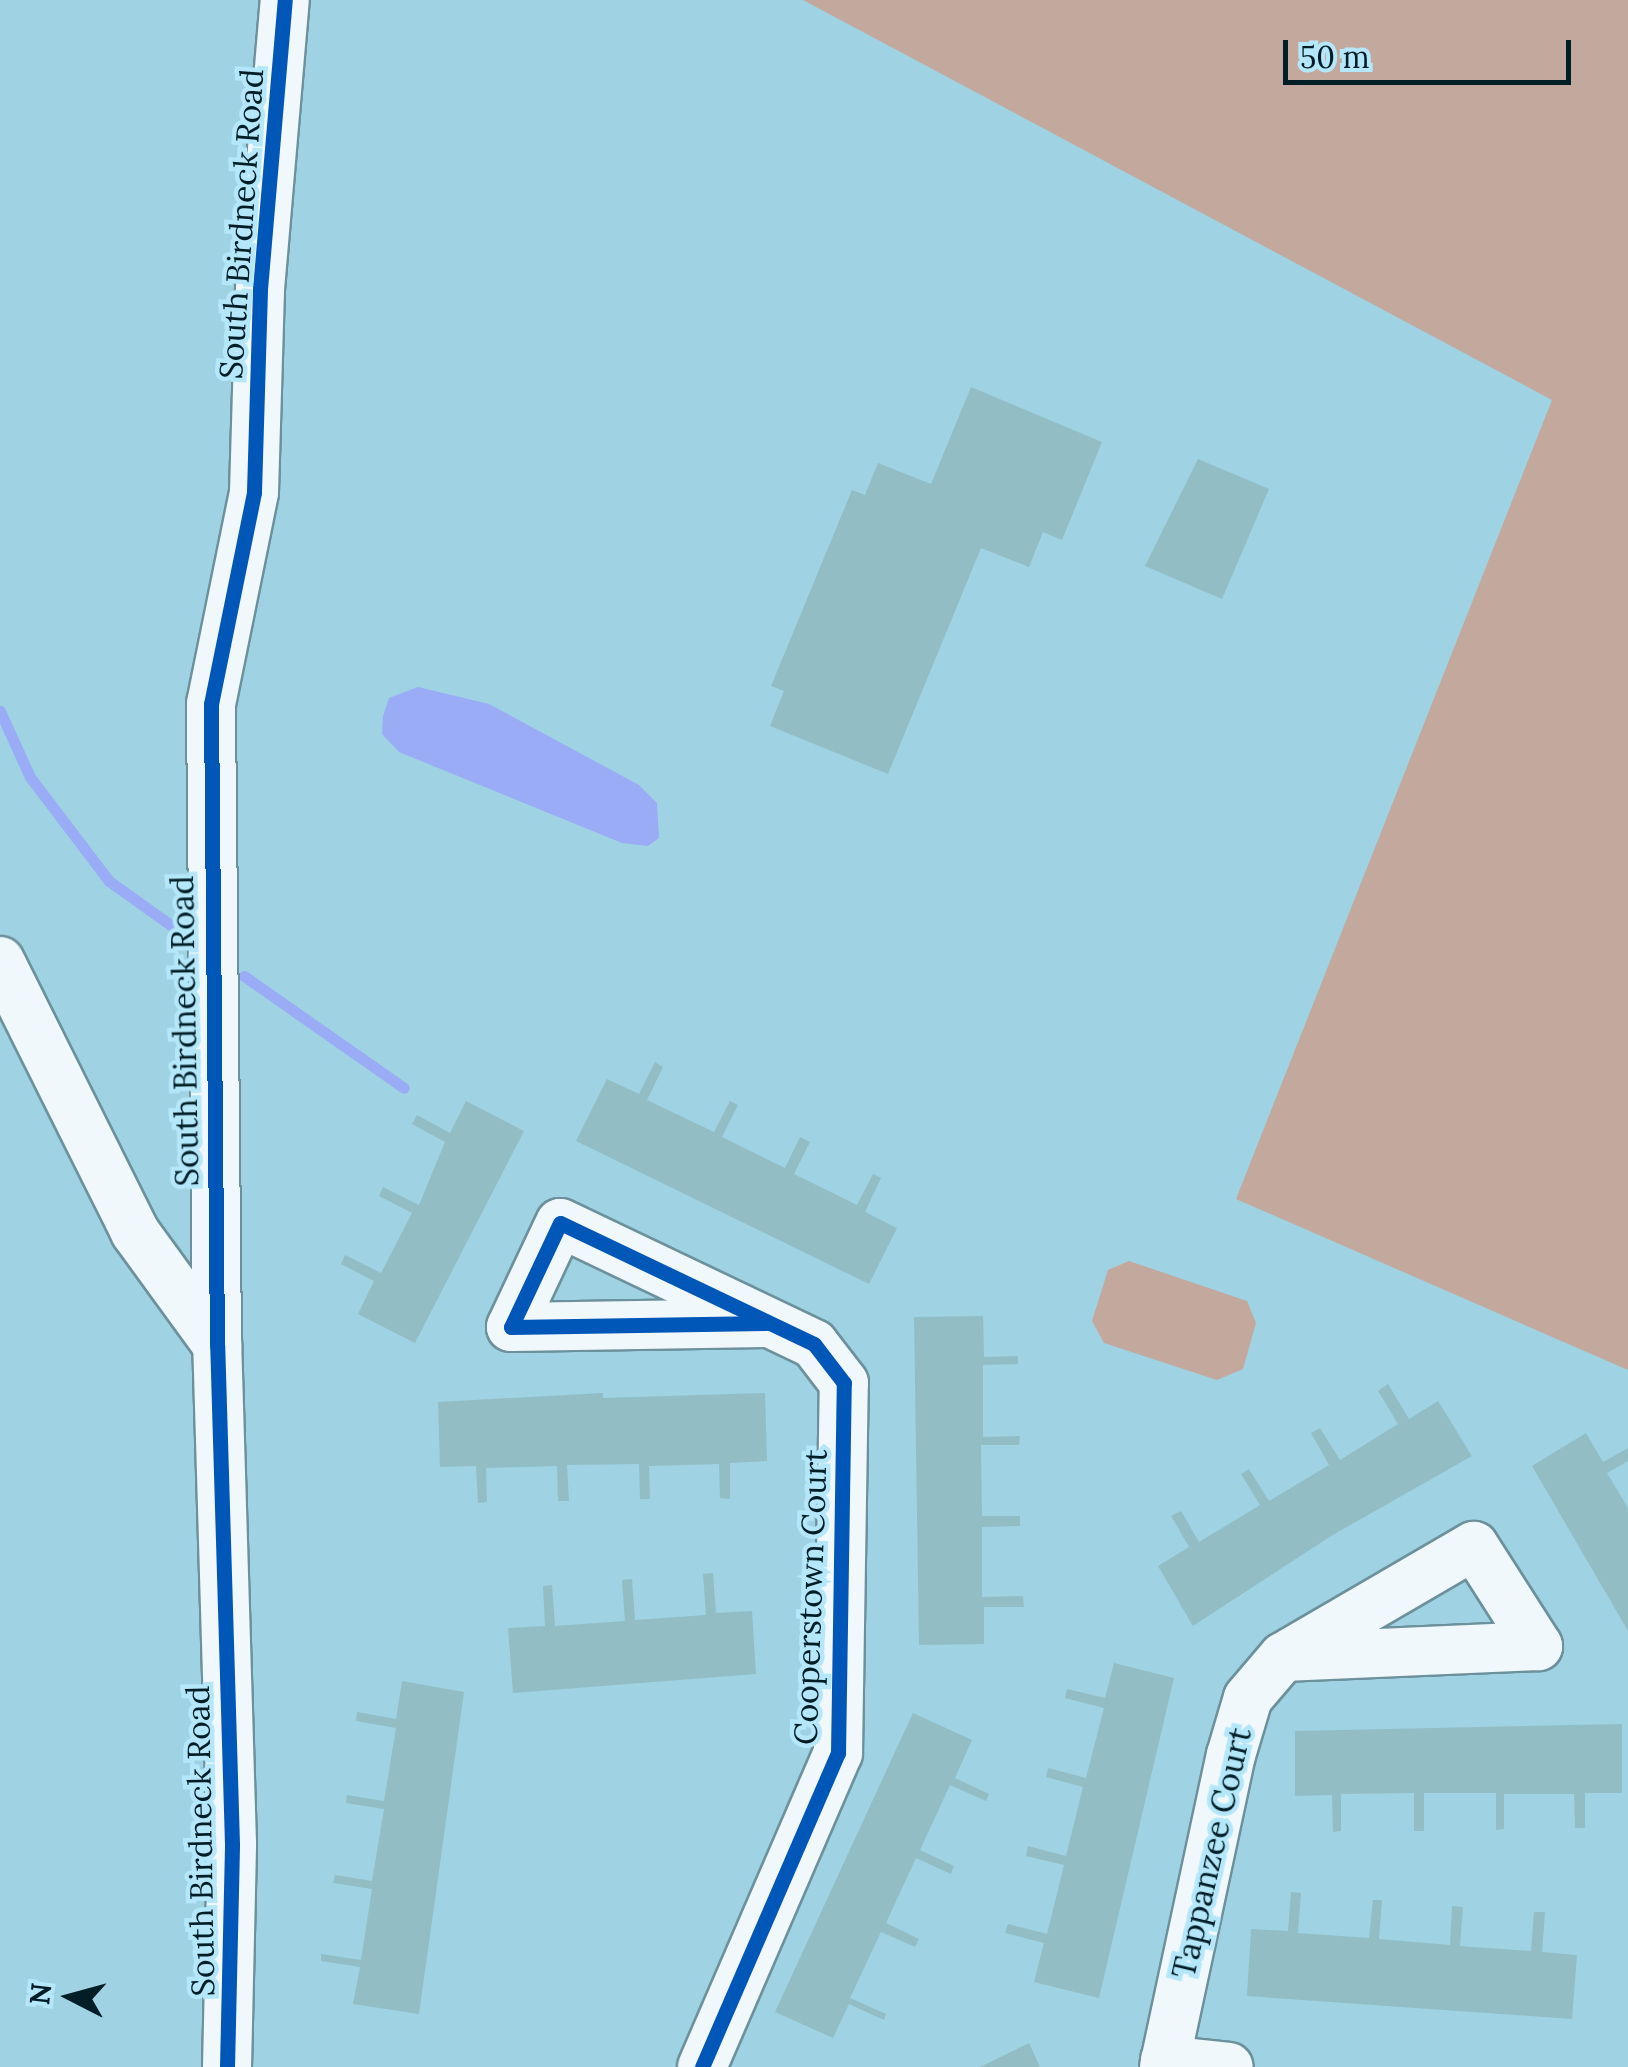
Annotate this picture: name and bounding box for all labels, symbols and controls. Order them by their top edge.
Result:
scale bar [1288,20,1576,82]
text: 50 m [1300,38,1370,76]
street label: South Birdneck Road [212,68,272,380]
street label: South Birdneck Road [163,875,207,1187]
street label: Cooperstown Court [787,1449,835,1745]
street label: South Birdneck Road [179,1685,223,1997]
street label: Tappanzee Court [1164,1724,1260,1982]
north arrow [20,1947,120,2047]
text: N [21,1981,59,2007]

